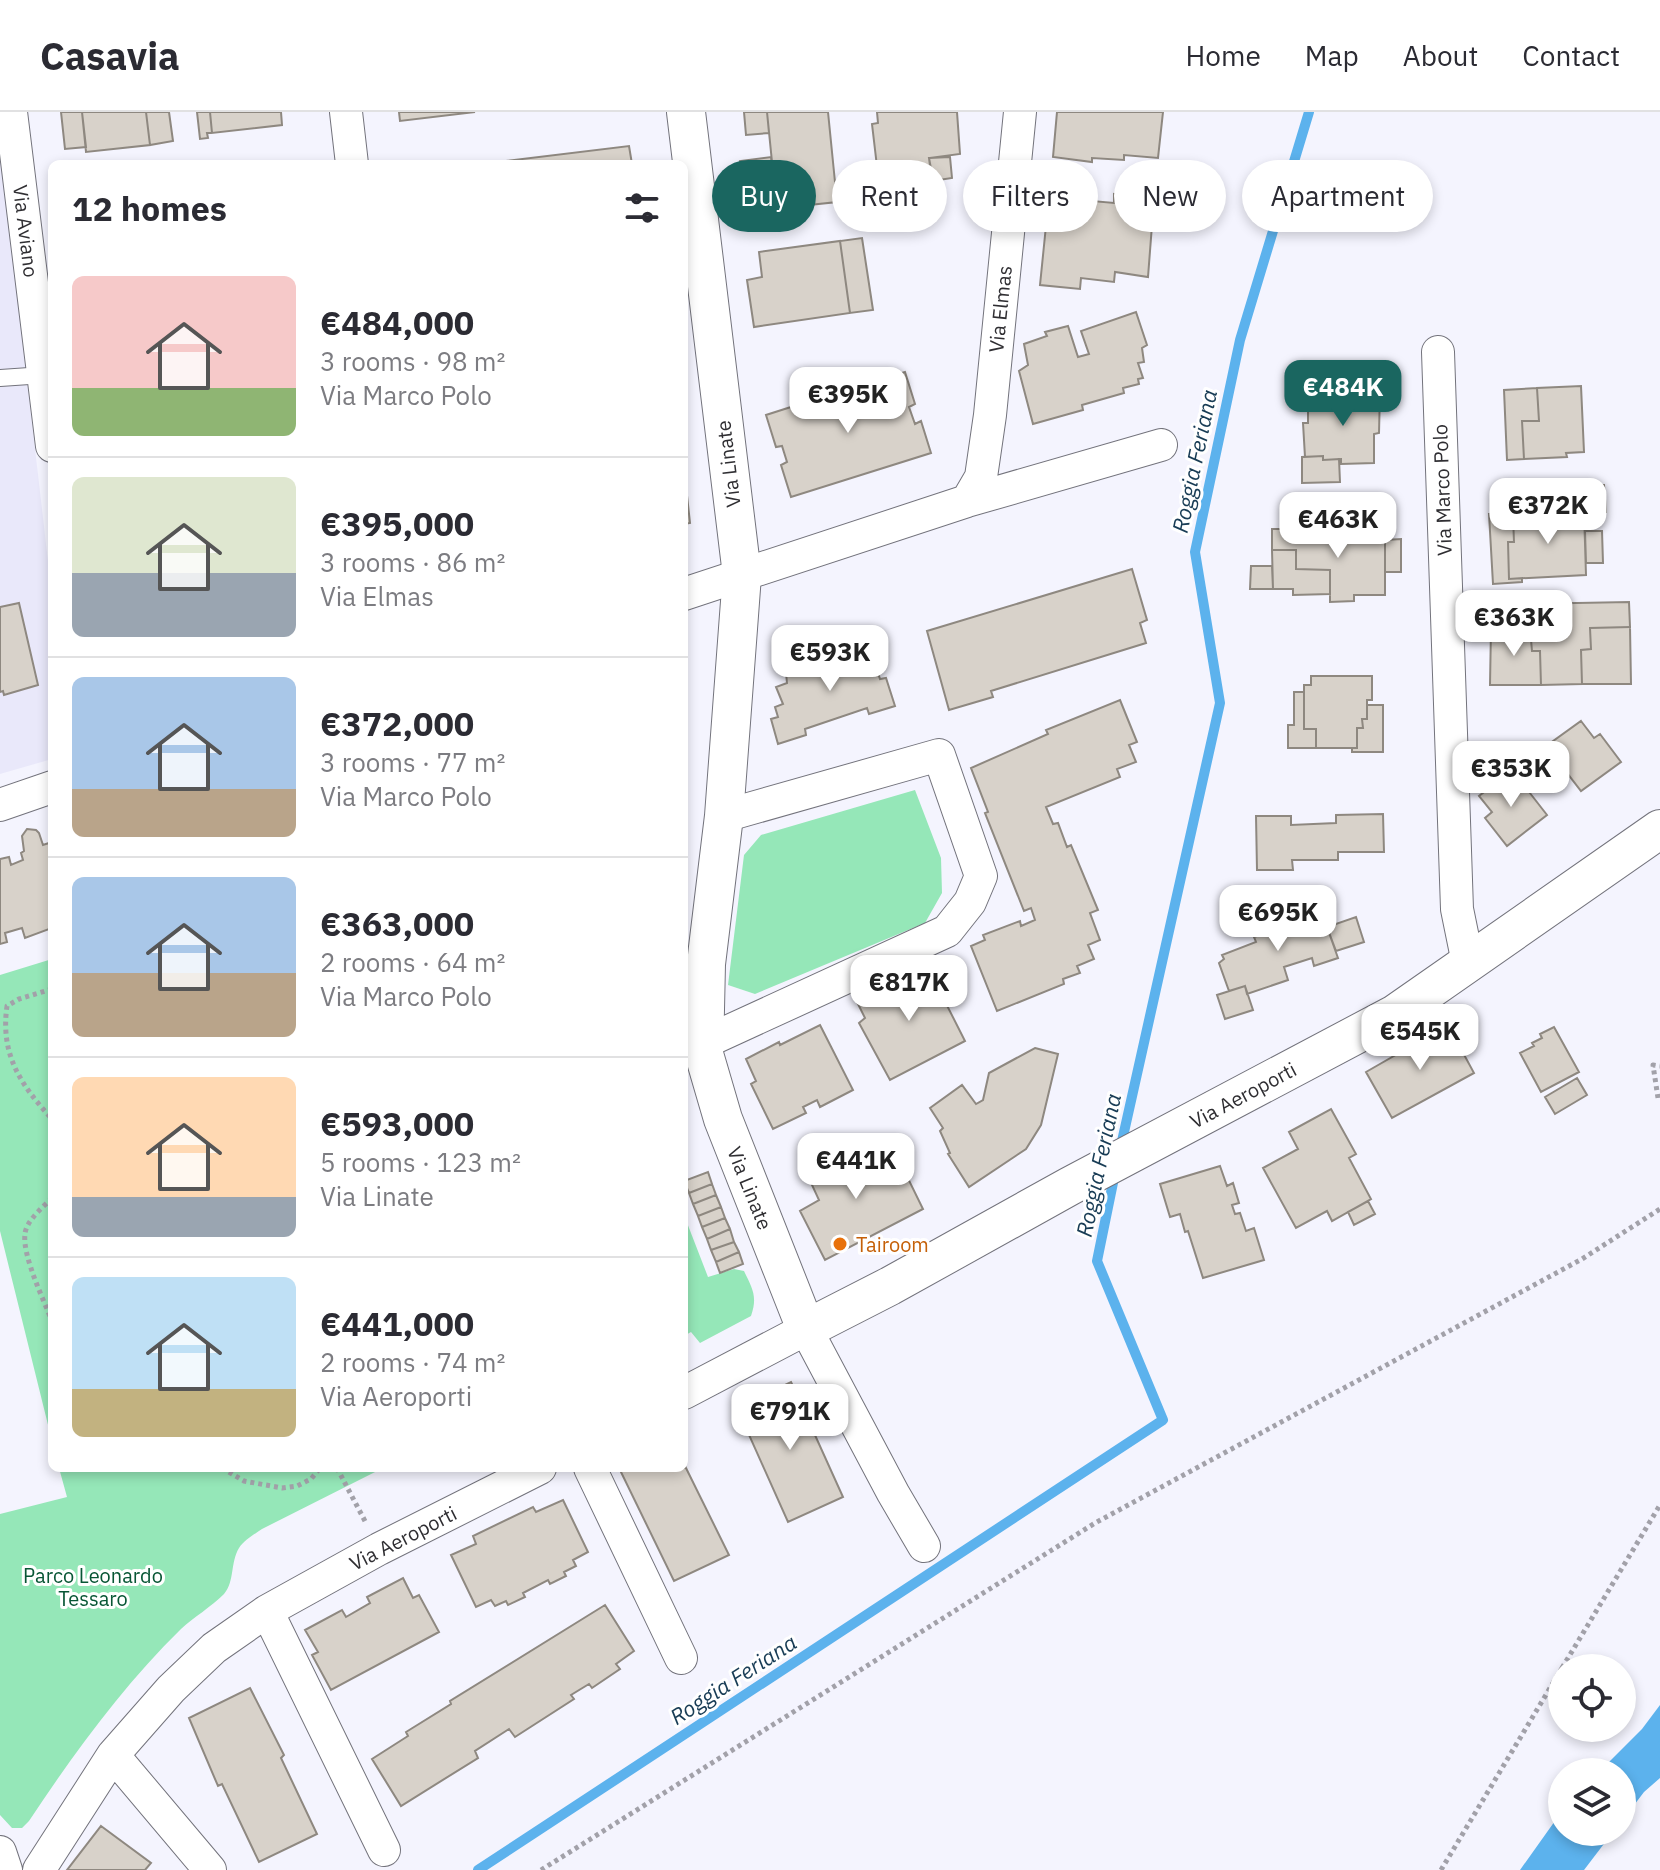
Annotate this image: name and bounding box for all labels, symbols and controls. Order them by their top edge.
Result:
text: Casavia [40,31,180,80]
text: Home [1185,37,1261,74]
text: Map [1305,37,1359,74]
text: About [1403,37,1478,74]
text: Contact [1522,37,1620,74]
chip: Buy [712,160,816,232]
chip: Rent [832,160,947,232]
chip: Filters [963,160,1098,232]
chip: New [1114,160,1226,232]
chip: Apartment [1242,160,1433,232]
street label: Via Aviano [7,183,45,279]
text: 12 homes [72,186,227,230]
icon: filters [620,186,664,230]
street label: Via Elmas [982,264,1018,354]
text: €484,000 [320,300,474,344]
icon: home [136,308,232,404]
text: 3 rooms · 98 m² [320,344,505,378]
pin: €484K [1287,360,1399,428]
pin: €395K [792,367,904,435]
text: €484K [1302,369,1384,403]
text: €395K [807,376,889,410]
text: Via Marco Polo [320,378,492,412]
water label: Roggia Feriana [1165,387,1223,535]
street label: Via Linate [709,419,747,509]
street label: Via Marco Polo [1426,423,1458,557]
pin: €372K [1492,478,1604,546]
text: €372K [1507,487,1589,521]
pin: €463K [1282,492,1394,560]
text: €395,000 [320,501,474,545]
text: €463K [1297,501,1379,535]
icon: home [136,509,232,605]
text: 3 rooms · 86 m² [320,545,505,579]
text: Via Elmas [320,579,434,613]
pin: €363K [1458,590,1570,658]
text: €363K [1473,599,1555,633]
pin: €593K [774,625,886,693]
text: €593K [789,634,871,668]
text: €372,000 [320,701,474,745]
icon: home [136,709,232,805]
pin: €353K [1455,741,1567,809]
text: 3 rooms · 77 m² [320,745,505,779]
text: €353K [1470,750,1552,784]
text: Via Marco Polo [320,779,492,813]
pin: €695K [1222,885,1334,953]
text: €695K [1237,894,1319,928]
text: €363,000 [320,901,474,945]
icon: home [136,909,232,1005]
text: 2 rooms · 64 m² [320,945,505,979]
pin: €817K [853,955,965,1023]
text: €817K [868,964,950,998]
text: Via Marco Polo [320,979,492,1013]
pin: €545K [1364,1004,1476,1072]
text: €545K [1379,1013,1461,1047]
street label: Via Aeroporti [1185,1056,1301,1134]
water label: Roggia Feriana [1069,1091,1127,1239]
text: €593,000 [320,1101,474,1145]
icon: home [136,1109,232,1205]
pin: €441K [800,1133,912,1201]
street label: Via Linate [721,1142,779,1234]
text: €441K [815,1142,897,1176]
text: 5 rooms · 123 m² [320,1145,521,1179]
text: Via Linate [320,1179,434,1213]
place label: Tairoom [856,1231,929,1258]
marker: Tairoom [831,1235,849,1253]
text: €441,000 [320,1301,474,1345]
icon: home [136,1309,232,1405]
text: 2 rooms · 74 m² [320,1345,505,1379]
text: Via Aeroporti [320,1379,472,1413]
pin: €791K [734,1384,846,1452]
text: €791K [749,1393,831,1427]
street label: Via Aeroporti [345,1499,461,1577]
park label: Parco Leonardo Tessaro [23,1562,163,1612]
water label: Roggia Feriana [664,1627,802,1731]
map controls [1548,1654,1636,1846]
button: locate [1548,1654,1636,1742]
button: layers [1548,1758,1636,1846]

